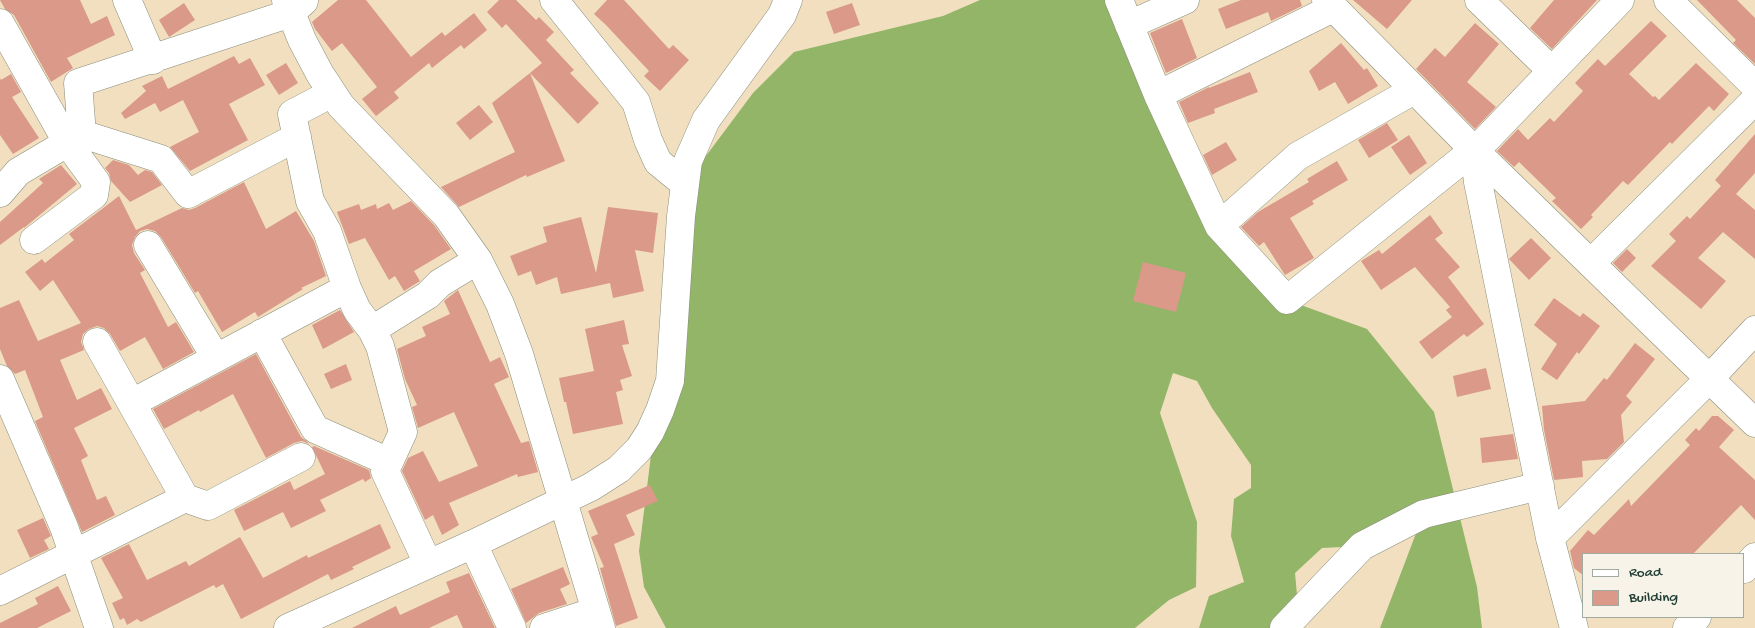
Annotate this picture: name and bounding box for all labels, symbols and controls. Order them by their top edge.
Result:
legend [1582,553,1745,618]
text: Road [1629,564,1662,582]
text: Building [1629,589,1678,607]

